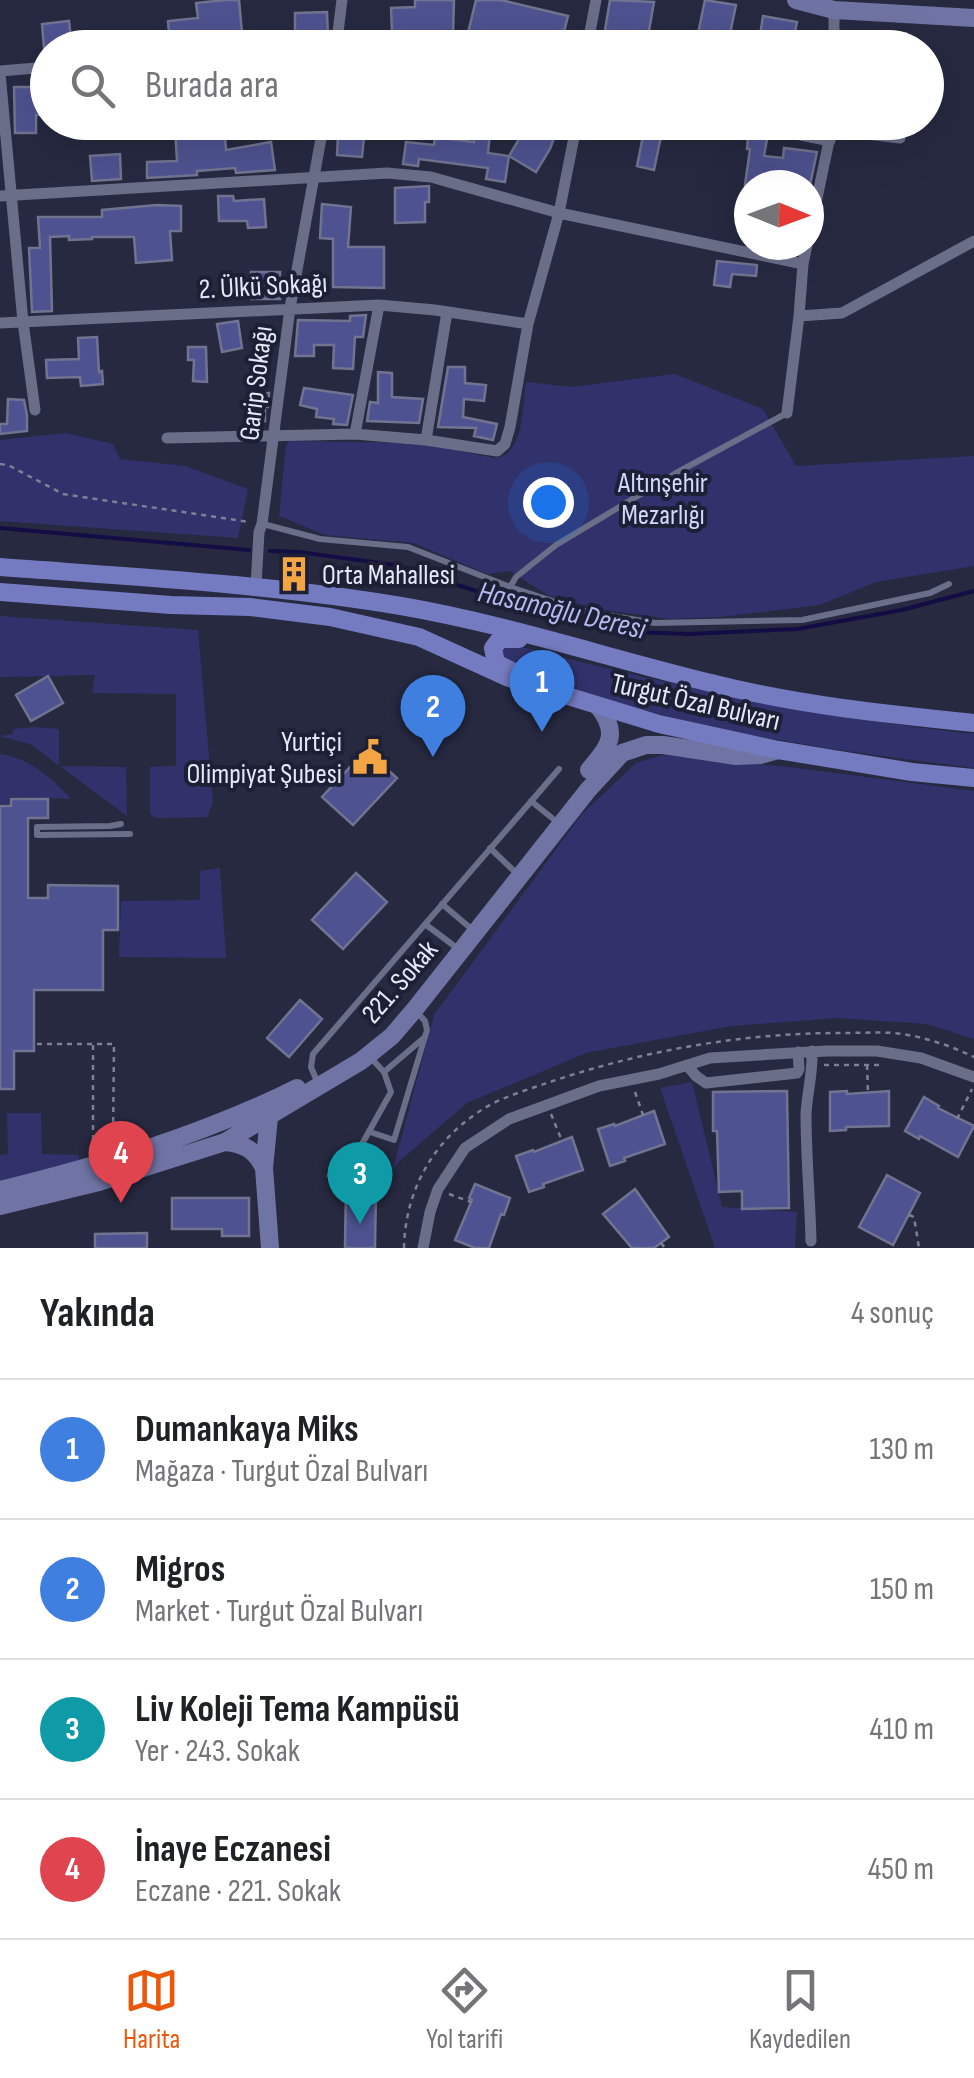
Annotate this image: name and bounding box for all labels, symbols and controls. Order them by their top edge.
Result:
search box [30,30,944,140]
icon: search [65,58,120,113]
text: Burada ara [145,63,279,108]
north arrow [734,170,824,260]
street label: 2. Ülkü Sokağı [198,267,328,306]
street label: Garip Sokağı [233,324,280,442]
park label: Altınşehir Mezarlığı [617,467,708,532]
your location [523,477,574,528]
building icon: Orta Mahallesi [275,555,313,593]
place label: Orta Mahallesi [322,559,455,592]
water label: Hasanoğlu Deresi [474,574,651,648]
pin: 1 [510,650,574,732]
street label: Turgut Özal Bulvarı [608,667,783,738]
pin: 2 [400,674,466,757]
place label: Yurtiçi Olimpiyat Şubesi [186,726,342,791]
public building icon: Yurtiçi Olimpiyat Şubesi [351,738,389,776]
street label: 221. Sokak [355,933,445,1030]
pin: 4 [88,1120,154,1203]
pin: 3 [328,1142,392,1224]
text: Yakında [40,1288,155,1339]
text: 4 sonuç [851,1294,934,1333]
text: Dumankaya Miks [135,1407,359,1452]
text: 1 [66,1430,79,1469]
text: 130 m [869,1430,934,1469]
text: Mağaza · Turgut Özal Bulvarı [135,1452,428,1491]
text: Migros [135,1547,225,1592]
text: 2 [65,1570,80,1609]
text: 150 m [870,1570,934,1609]
text: Market · Turgut Özal Bulvarı [135,1592,423,1631]
text: Liv Koleji Tema Kampüsü [135,1687,460,1732]
text: 3 [65,1710,80,1749]
text: 410 m [869,1710,934,1749]
text: Yer · 243. Sokak [135,1732,300,1771]
text: İnaye Eczanesi [135,1827,331,1872]
text: 4 [65,1850,80,1889]
text: 450 m [868,1850,934,1889]
text: Eczane · 221. Sokak [135,1872,341,1911]
tab: Harita [123,1963,180,2056]
tab: Yol tarifi [426,1963,503,2056]
tab: Kaydedilen [749,1963,851,2056]

